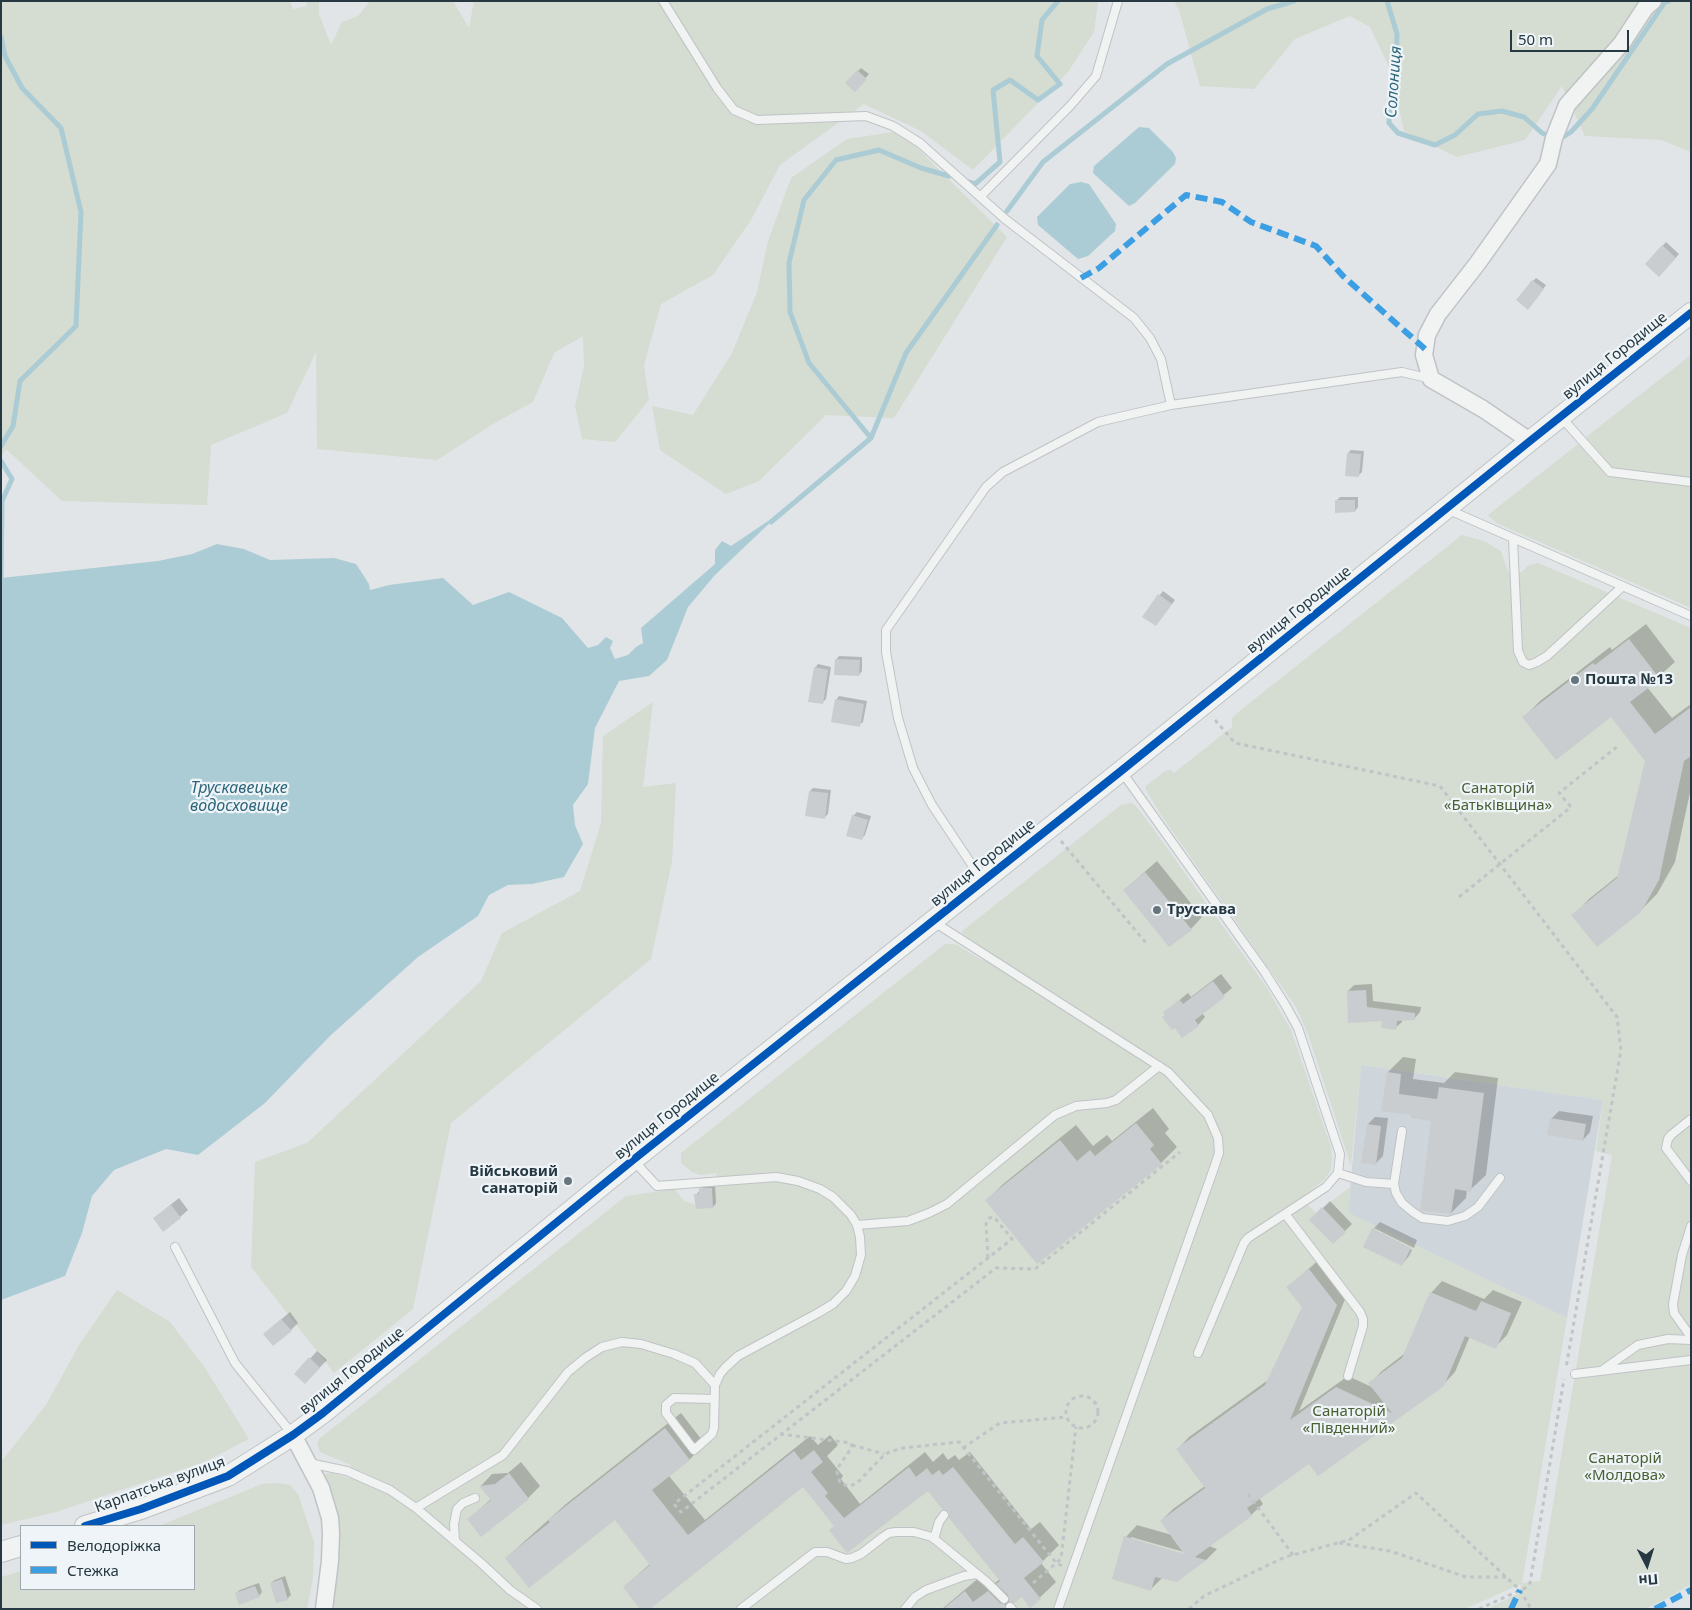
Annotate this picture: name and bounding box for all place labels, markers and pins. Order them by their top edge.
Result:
place label: Пошта №13 [1585,671,1673,689]
marker: Пошта №13 [1569,674,1581,686]
place label: Трускава [1167,901,1236,919]
marker: Трускава [1151,904,1163,916]
place label: Військовий санаторій [469,1163,558,1198]
marker: Військовий санаторій [562,1175,574,1187]

